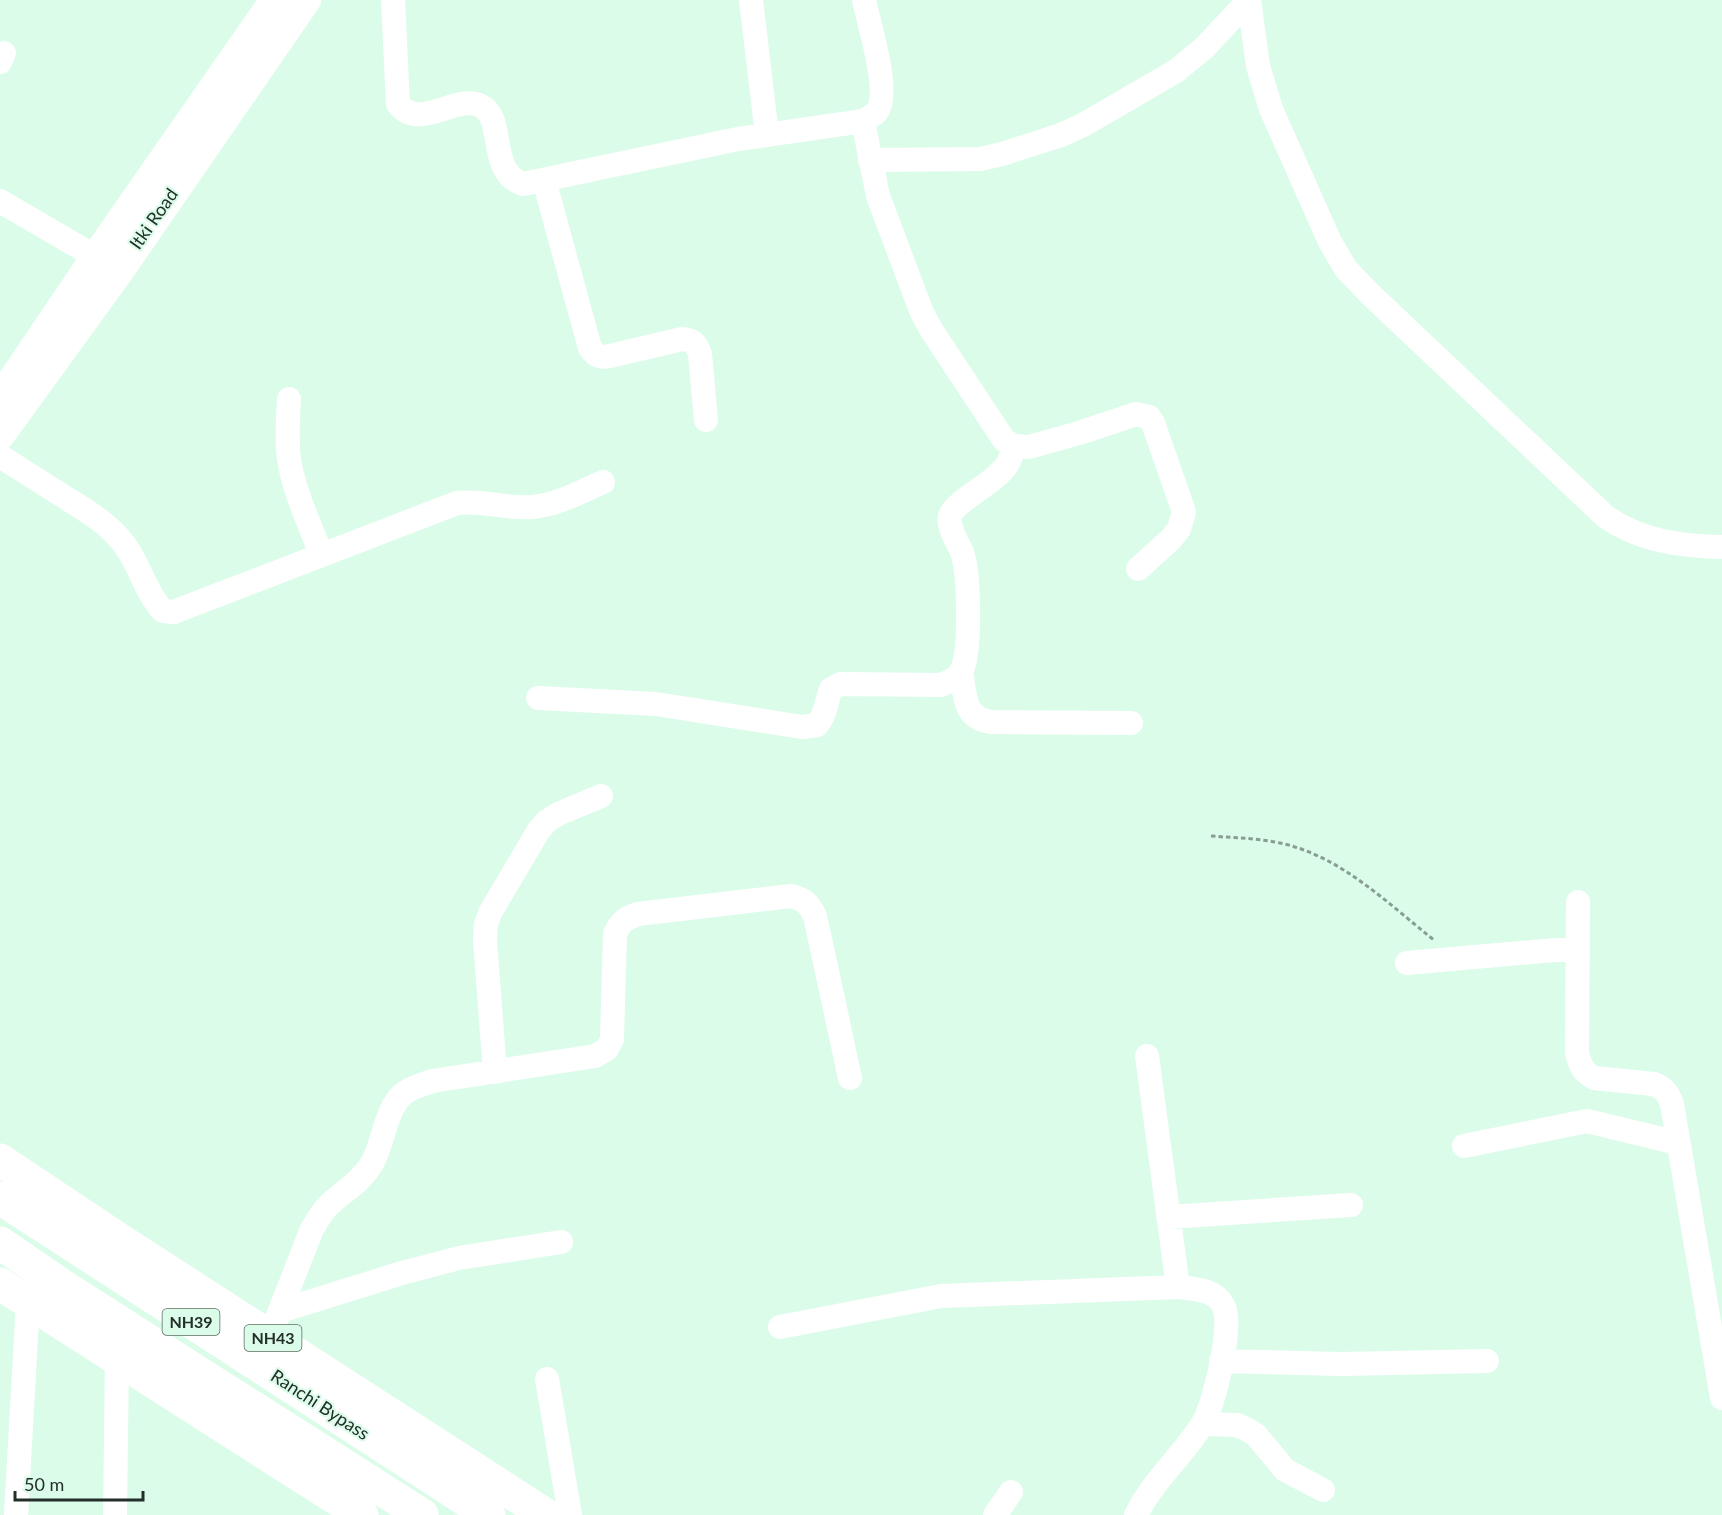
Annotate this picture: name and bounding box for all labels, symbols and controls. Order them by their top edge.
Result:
street label: Itki Road [124,184,182,253]
road number: NH39 [162,1309,219,1335]
road number: NH43 [244,1325,302,1351]
street label: Ranchi Bypass [267,1364,374,1444]
scale bar [15,1464,142,1502]
text: 50 m [24,1473,64,1495]

